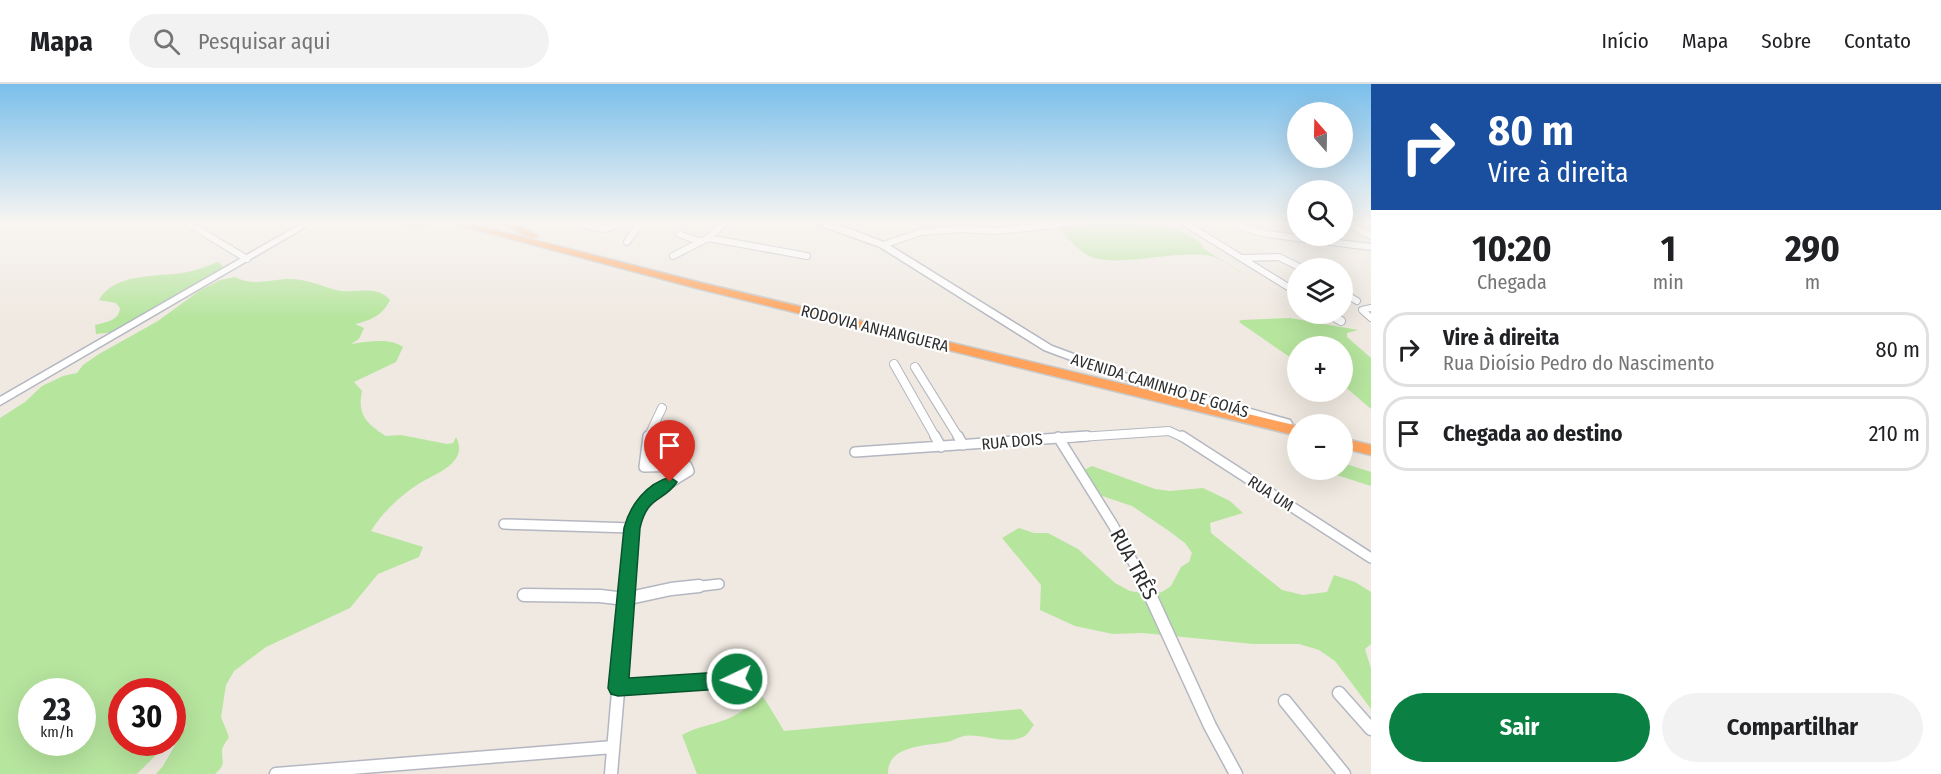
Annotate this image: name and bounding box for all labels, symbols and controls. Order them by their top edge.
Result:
search box [129,14,549,68]
text: Mapa [30,25,93,58]
icon: search [150,25,183,58]
text: Pesquisar aqui [198,28,330,55]
text: Início [1602,28,1649,54]
text: Mapa [1682,28,1728,54]
text: Sobre [1761,28,1811,54]
text: Contato [1844,28,1911,54]
north arrow [1287,102,1353,168]
map controls [1287,102,1353,480]
text: 80 m [1488,106,1574,156]
icon: right [1389,108,1467,186]
text: Vire à direita [1488,157,1628,189]
button: search [1287,180,1353,246]
text: 10:20 [1472,227,1552,271]
text: 1 [1661,227,1676,271]
text: 290 [1785,227,1840,271]
button: layers [1287,258,1353,324]
text: Chegada [1477,270,1547,294]
text: min [1653,270,1684,294]
text: m [1805,270,1820,294]
street label: RODOVIA ANHANGUERA [799,301,951,356]
text: Vire à direita [1443,324,1559,351]
icon: right [1392,333,1425,366]
button: + [1287,336,1353,402]
text: 80 m [1875,336,1920,363]
street label: AVENIDA CAMINHO DE GOIÁS [1069,349,1251,422]
text: Rua Dioísio Pedro do Nascimento [1443,351,1714,375]
button: − [1287,414,1353,480]
icon: arrive [1392,417,1425,450]
pin [644,420,695,482]
text: Chegada ao destino [1443,420,1623,447]
text: 210 m [1869,420,1920,447]
icon: arrive [653,429,686,462]
street label: RUA DOIS [981,429,1044,454]
street label: RUA UM [1244,472,1297,515]
street label: RUA TRÊS [1105,524,1163,604]
position arrow [705,647,769,711]
speed limit sign: 30 [108,678,186,756]
text: 23 [43,692,71,728]
button: Sair [1389,693,1650,762]
button: Compartilhar [1662,693,1923,762]
text: km/h [40,723,74,741]

